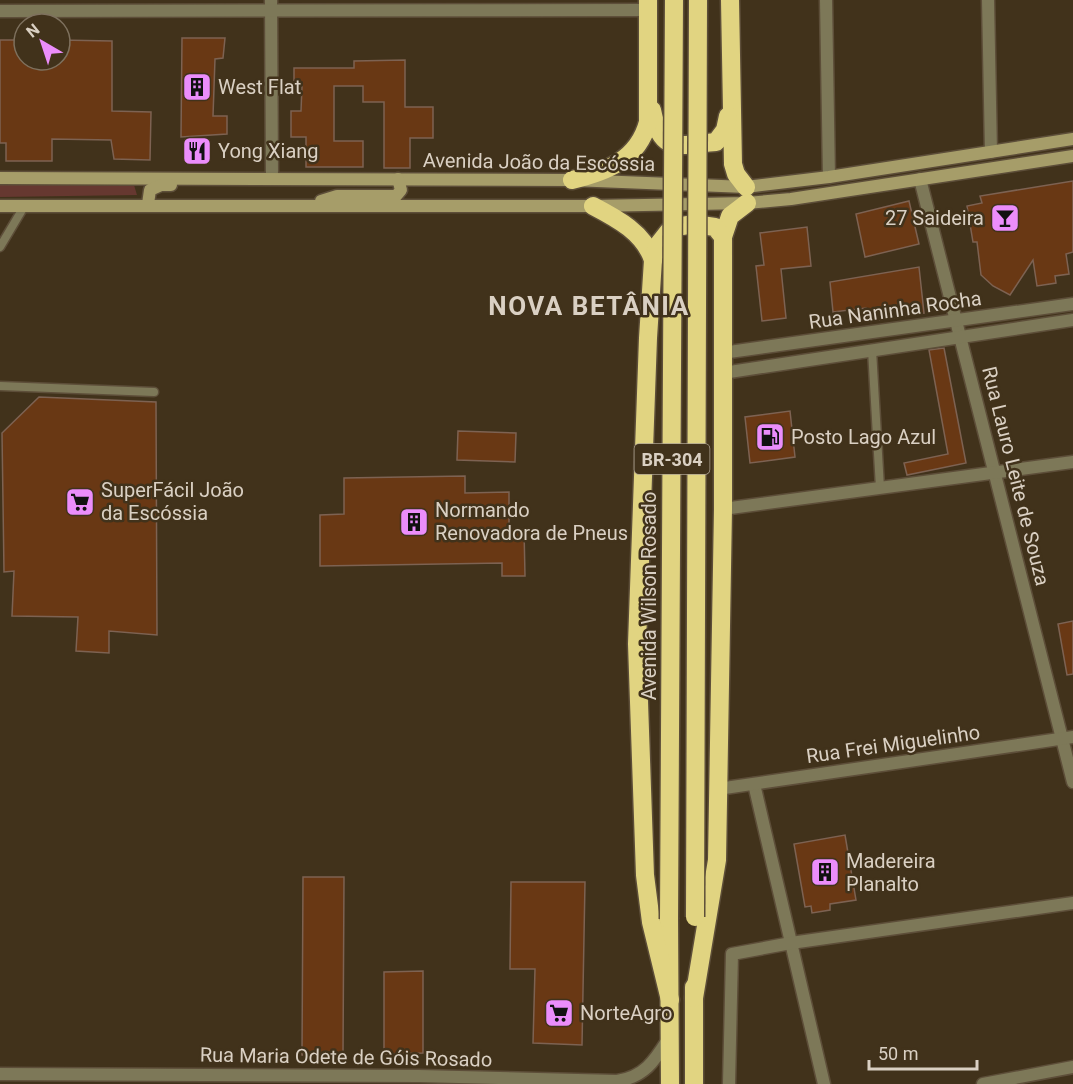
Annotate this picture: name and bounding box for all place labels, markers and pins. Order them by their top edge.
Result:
building icon: West Flat [181,71,213,103]
place label: West Flat [218,75,301,99]
restaurant icon: Yong Xiang [181,135,213,167]
place label: Yong Xiang [218,139,319,163]
bar icon: 27 Saideira [989,202,1021,234]
place label: 27 Saideira [885,206,984,230]
fuel station icon: Posto Lago Azul [754,421,786,453]
place label: Posto Lago Azul [791,425,936,449]
place label: SuperFácil João da Escóssia [101,478,244,525]
supermarket icon: SuperFácil João da Escóssia [64,486,96,518]
place label: Normando Renovadora de Pneus [435,498,628,545]
building icon: Normando Renovadora de Pneus [398,506,430,538]
place label: Madereira Planalto [846,849,936,896]
building icon: Madereira Planalto [809,856,841,888]
supermarket icon: NorteAgro [543,997,575,1029]
place label: NorteAgro [580,1001,672,1025]

